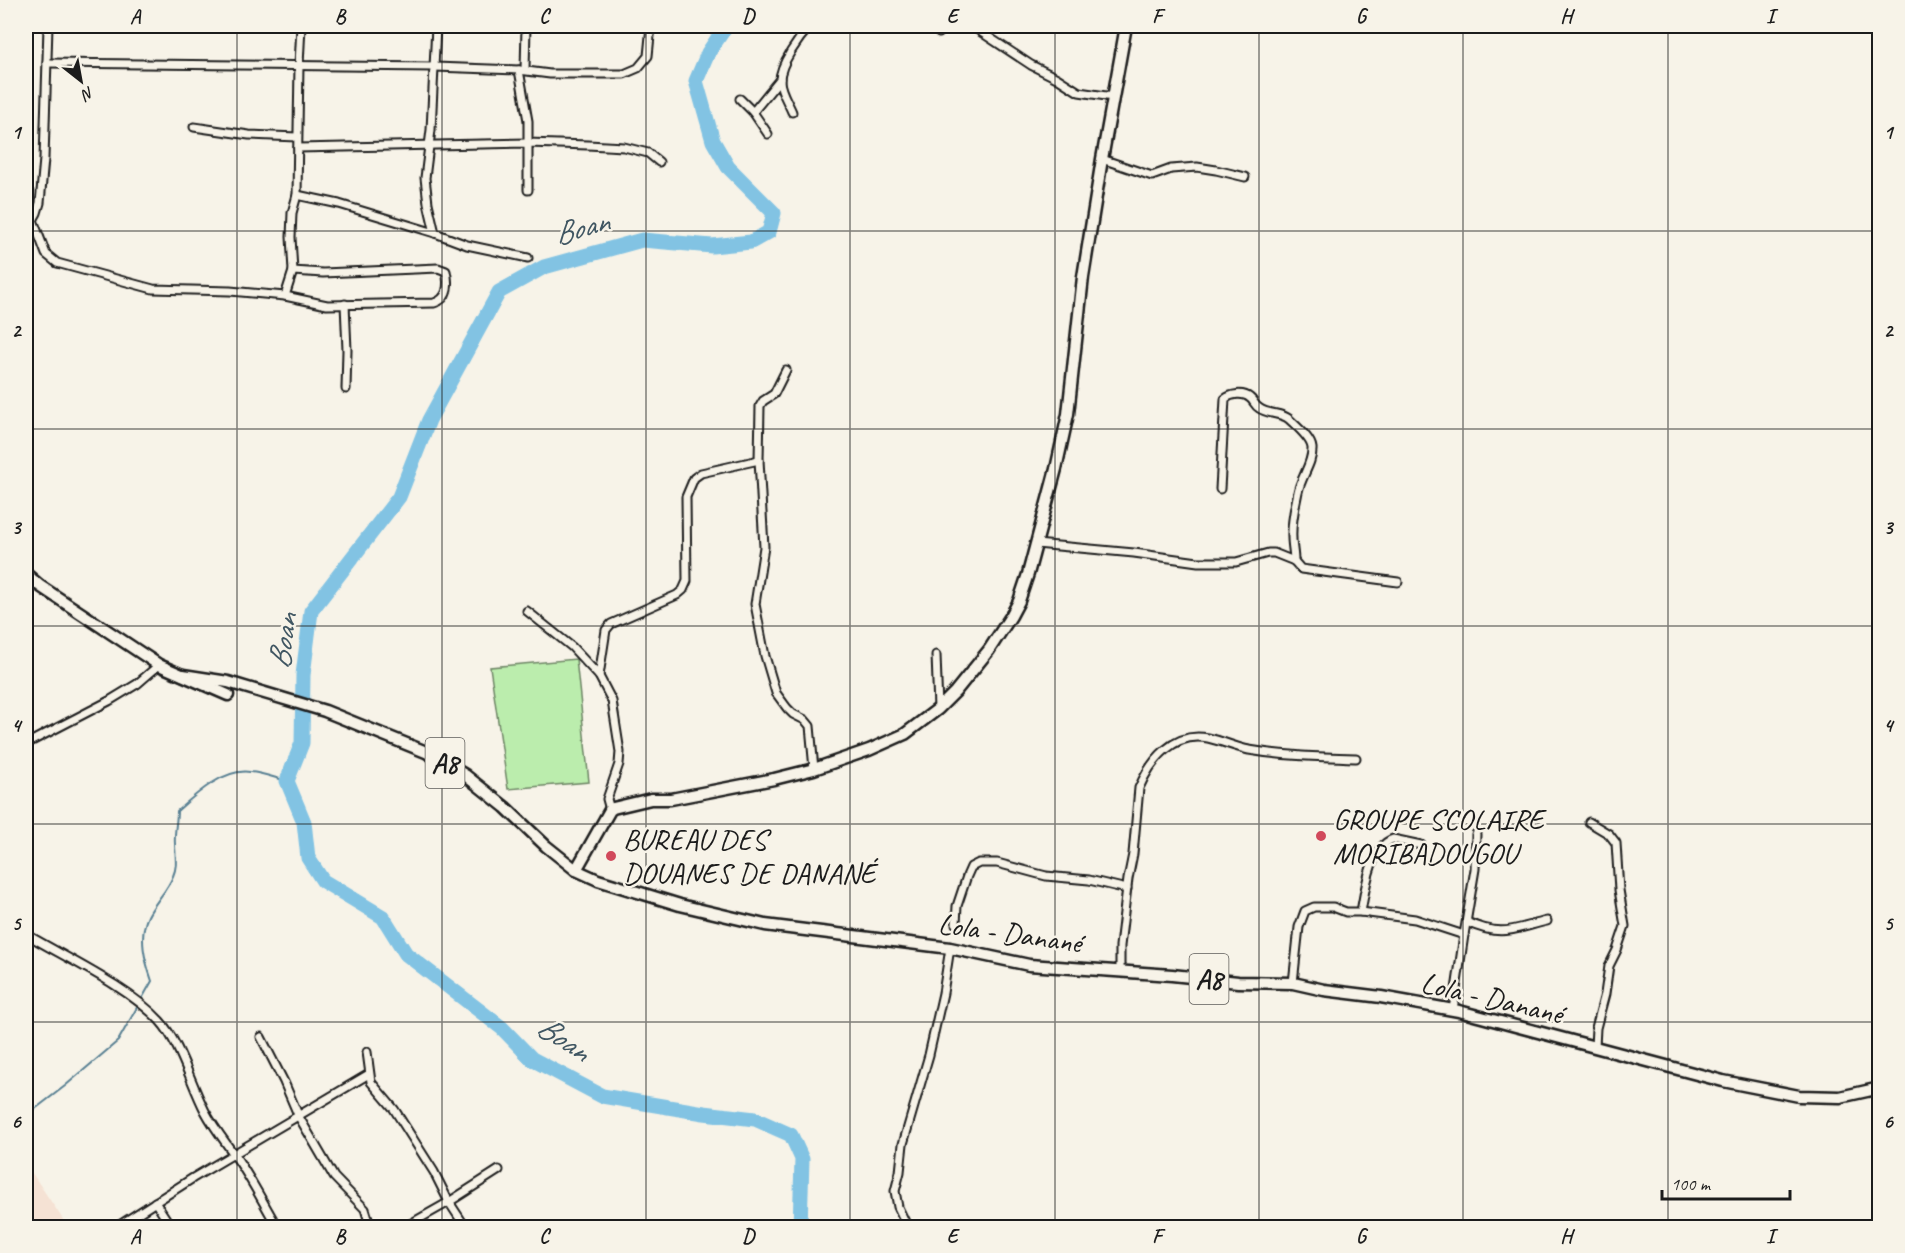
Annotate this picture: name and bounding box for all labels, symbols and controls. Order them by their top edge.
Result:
text: A [130,4,142,29]
text: B [335,4,347,29]
text: C [539,4,551,29]
text: D [742,4,756,29]
text: E [947,4,961,29]
text: F [1152,4,1166,29]
text: G [1356,4,1369,29]
text: H [1560,4,1575,29]
text: I [1766,4,1779,29]
north arrow [51,51,111,111]
text: N [76,82,98,106]
text: 1 [12,120,23,145]
text: 1 [1884,120,1895,145]
water label: Boan [549,200,616,254]
text: 2 [12,318,23,343]
text: 2 [1884,318,1895,343]
text: 3 [12,515,23,540]
text: 3 [1884,515,1895,540]
water label: Boan [258,608,307,672]
text: 4 [12,713,24,738]
text: 4 [1884,713,1896,738]
road number: A8 [426,738,464,788]
place label: GROUPE SCOLAIRE MORIBADOUGOU [1333,800,1548,872]
place label: BUREAU DES DOUANES DE DANANÉ [623,820,880,892]
marker: GROUPE SCOLAIRE MORIBADOUGOU [1314,829,1328,843]
marker: BUREAU DES DOUANES DE DANANÉ [604,849,618,863]
street label: Lola - Danané [936,904,1088,962]
text: 5 [12,911,23,936]
text: 5 [1884,911,1895,936]
road number: A8 [1190,954,1228,1004]
street label: Lola - Danané [1418,963,1571,1034]
water label: Boan [529,1006,600,1072]
text: 6 [11,1109,22,1134]
text: 6 [1883,1109,1894,1134]
scale bar [1662,1163,1790,1201]
text: 100 m [1671,1173,1712,1195]
text: A [130,1224,142,1249]
text: B [335,1224,347,1249]
text: C [539,1224,551,1249]
text: D [742,1224,756,1249]
text: E [947,1224,961,1249]
text: F [1152,1224,1166,1249]
text: G [1356,1224,1369,1249]
text: H [1560,1224,1575,1249]
text: I [1766,1224,1779,1249]

